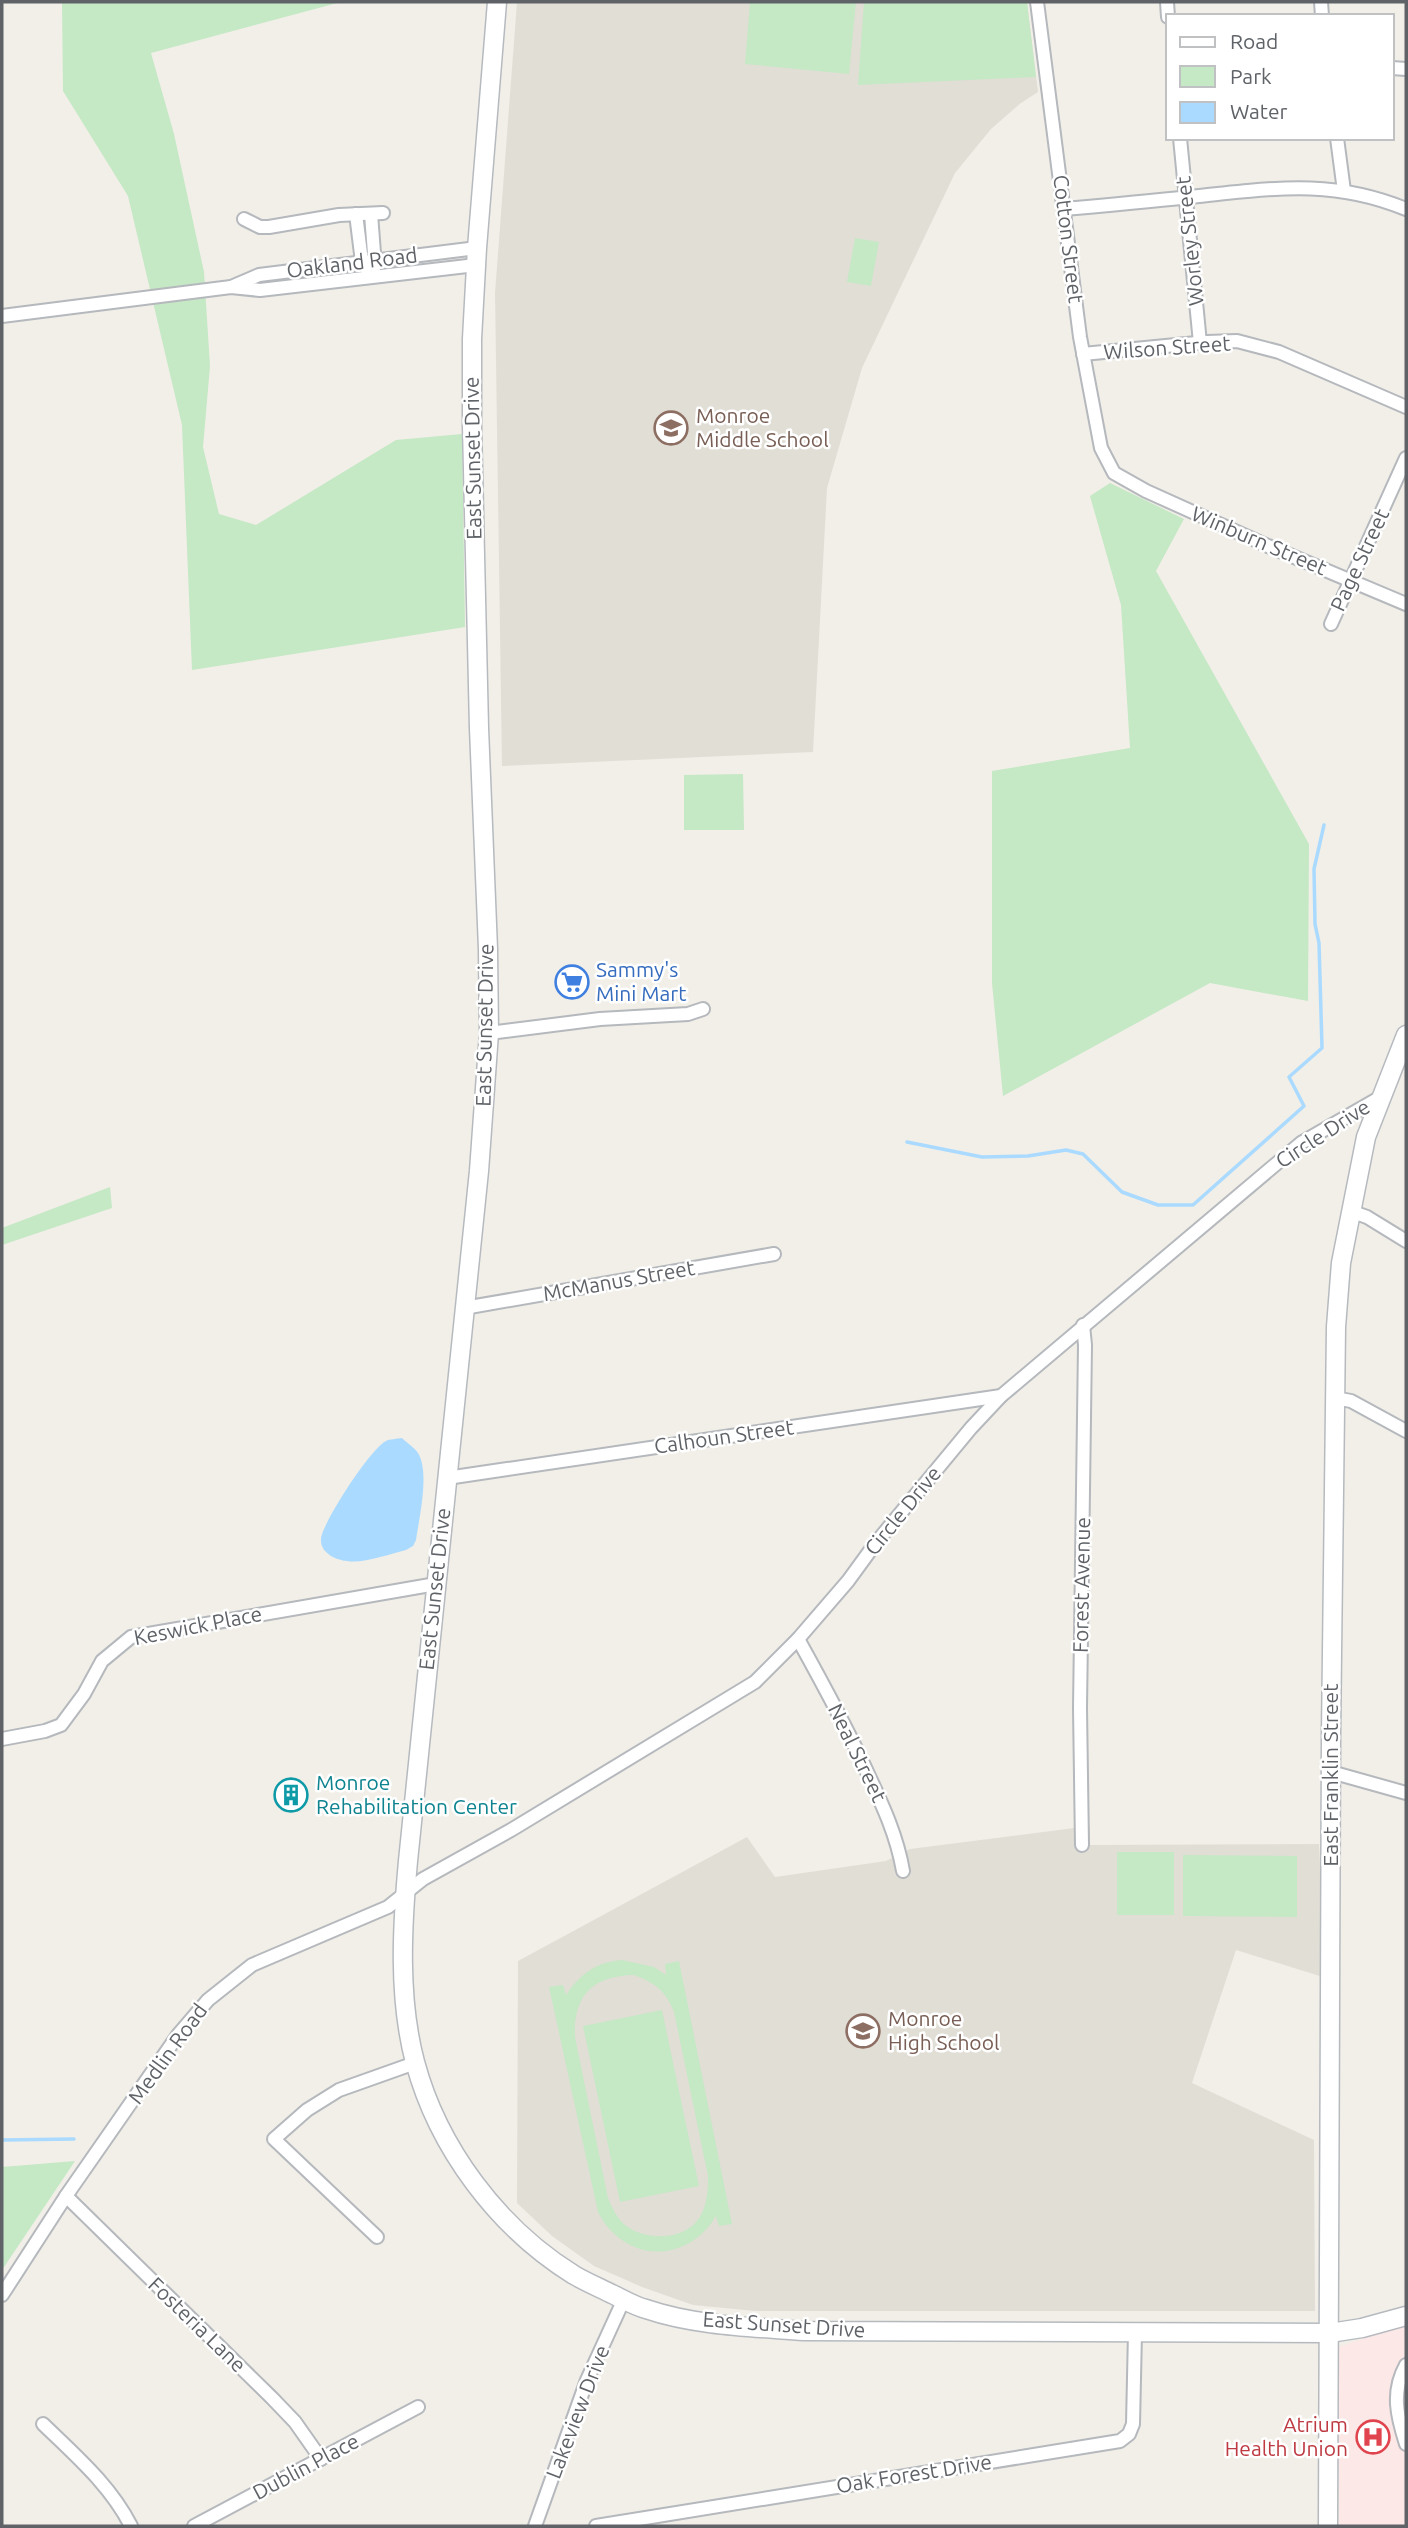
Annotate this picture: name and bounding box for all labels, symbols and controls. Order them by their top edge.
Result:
legend [1166,14,1394,140]
text: Road [1230,29,1278,53]
text: Park [1230,64,1272,88]
text: Water [1230,99,1288,123]
street label: Cotton Street [1049,173,1089,305]
street label: Worley Street [1170,175,1208,307]
street label: Oakland Road [285,242,419,282]
street label: Wilson Street [1103,331,1231,363]
street label: East Sunset Drive [459,376,485,540]
place label: Monroe Middle School [696,403,829,451]
school or university icon: Monroe Middle School [652,409,690,447]
street label: Winburn Street [1188,501,1331,579]
street label: Page Street [1325,505,1393,615]
street label: East Sunset Drive [471,943,497,1107]
place label: Sammy's Mini Mart [596,957,687,1005]
supermarket icon: Sammy's Mini Mart [553,963,591,1001]
street label: Circle Drive [1271,1094,1374,1172]
street label: McManus Street [541,1255,697,1305]
street label: Calhoun Street [652,1414,795,1458]
street label: Circle Drive [859,1461,945,1560]
street label: East Sunset Drive [414,1507,454,1671]
street label: Forest Avenue [1068,1517,1094,1653]
street label: Keswick Place [132,1601,264,1649]
street label: East Franklin Street [1318,1684,1342,1866]
street label: Neal Street [824,1700,892,1806]
place label: Monroe Rehabilitation Center [316,1770,517,1818]
building icon: Monroe Rehabilitation Center [272,1776,310,1814]
street label: Medlin Road [123,1999,212,2108]
place label: Monroe High School [888,2006,999,2054]
school or university icon: Monroe High School [844,2012,882,2050]
street label: Fosteria Lane [144,2272,251,2377]
street label: East Sunset Drive [702,2306,866,2342]
street label: Lakeview Drive [541,2342,614,2482]
place label: Atrium Health Union [1225,2412,1348,2460]
hospital icon: Atrium Health Union [1354,2418,1392,2456]
street label: Dublin Place [248,2428,363,2504]
street label: Oak Forest Drive [834,2449,993,2497]

